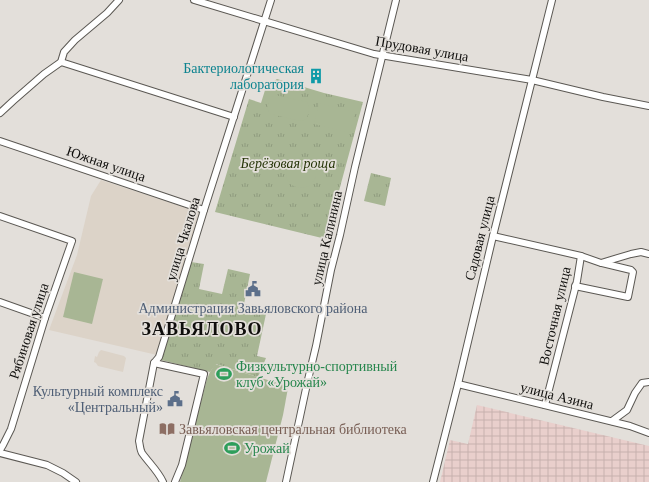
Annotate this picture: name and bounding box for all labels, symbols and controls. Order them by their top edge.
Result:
street label: Прудовая улица [374,33,471,65]
place label: Бактериологическая лаборатория [183,61,305,92]
building icon: Бактериологическая лаборатория [307,67,325,85]
street label: Южная улица [65,143,148,185]
park label: Берёзовая роща [240,156,335,171]
street label: улица Калинина [309,188,345,287]
street label: Садовая улица [462,193,498,282]
street label: улица Чкалова [163,195,203,283]
street label: Восточная улица [536,264,574,367]
street label: Рябиновая улица [6,280,52,381]
public building icon: Администрация Завьяловского района [244,280,262,298]
place label: Администрация Завьяловского района [139,301,368,316]
district label: ЗАВЬЯЛОВО [142,319,262,339]
place label: Физкультурно-спортивный клуб «Урожай» [236,359,398,390]
sports icon: Физкультурно-спортивный клуб «Урожай» [215,365,233,383]
street label: улица Азина [519,380,596,413]
place label: Культурный комплекс «Центральный» [33,384,163,415]
public building icon: Культурный комплекс «Центральный» [166,390,184,408]
library icon: Завьяловская центральная библиотека [158,420,176,438]
place label: Завьяловская центральная библиотека [179,422,408,437]
sports icon: Урожай [223,439,241,457]
place label: Урожай [244,441,290,456]

